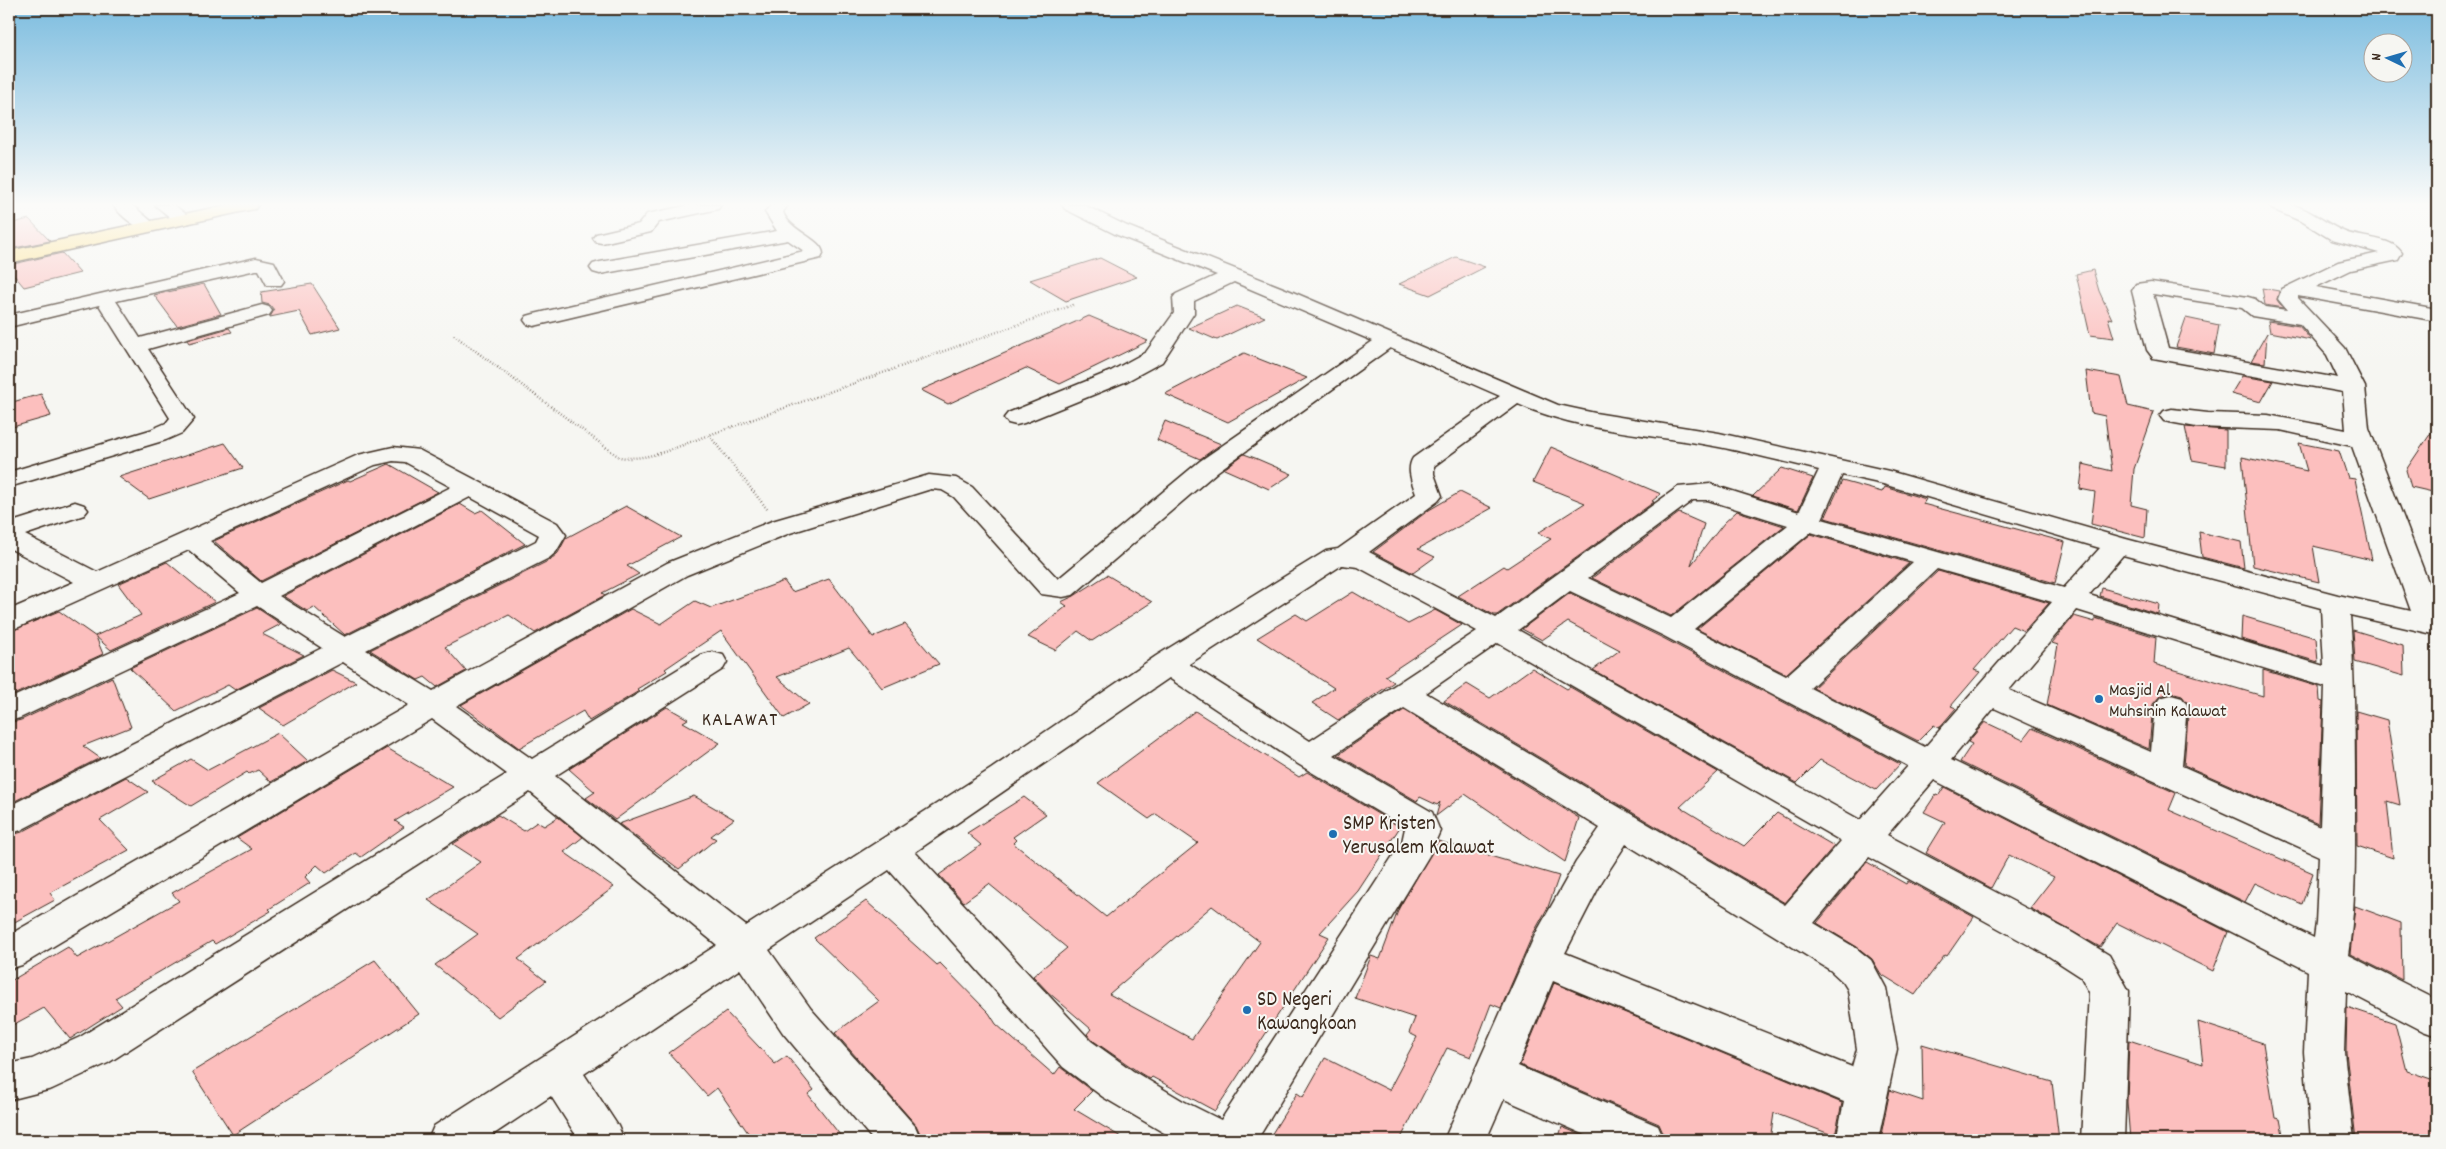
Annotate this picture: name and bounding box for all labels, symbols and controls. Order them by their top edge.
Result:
north arrow [2364,32,2414,82]
text: N [2367,53,2387,61]
place label: Masjid Al Muhsinin Kalawat [2109,679,2227,725]
marker: Masjid Al Muhsinin Kalawat [2093,693,2105,705]
district label: KALAWAT [702,707,778,735]
place label: SMP Kristen Yerusalem Kalawat [1343,810,1495,864]
marker: SMP Kristen Yerusalem Kalawat [1327,828,1339,840]
place label: SD Negeri Kawangkoan [1257,986,1356,1040]
marker: SD Negeri Kawangkoan [1241,1004,1253,1016]

